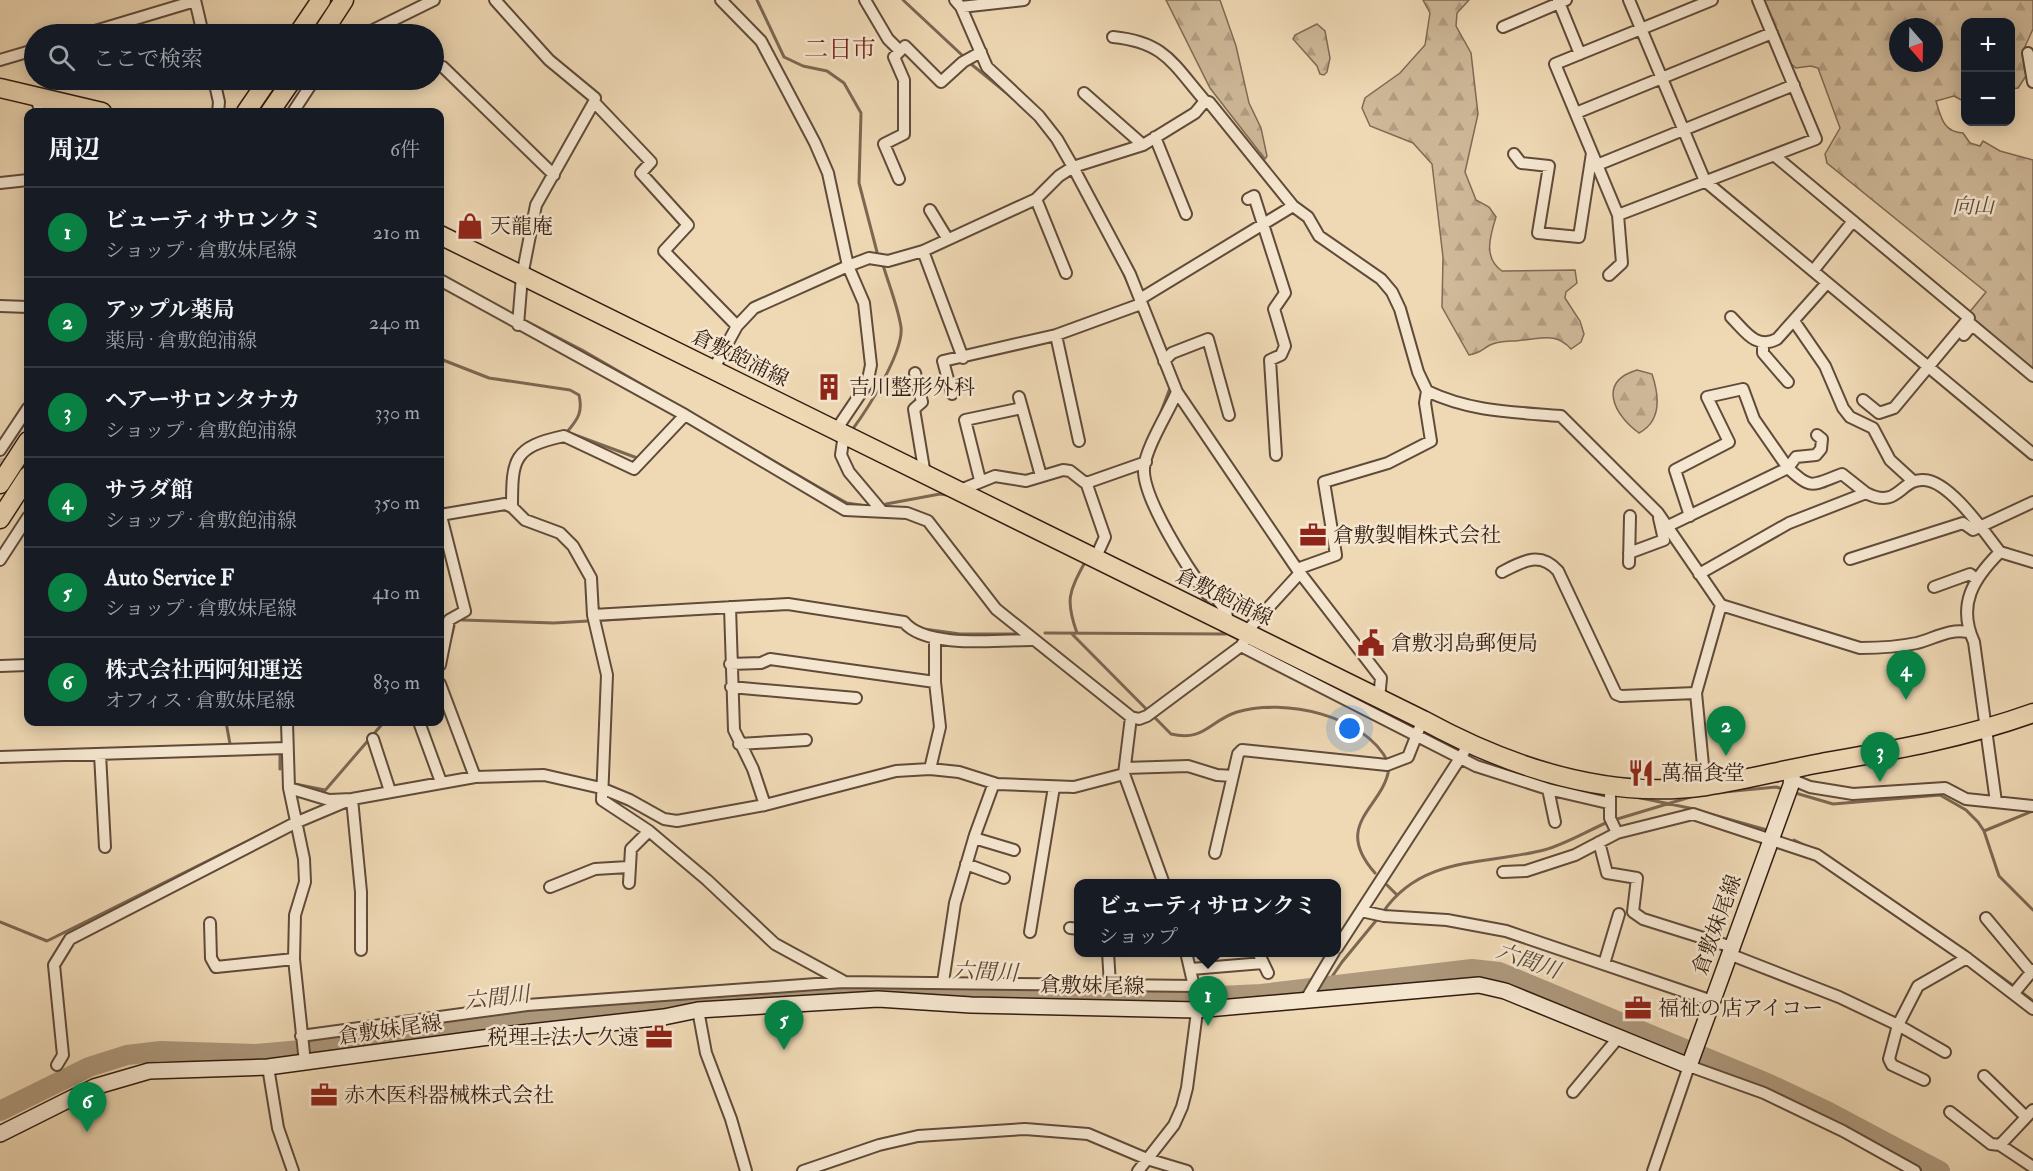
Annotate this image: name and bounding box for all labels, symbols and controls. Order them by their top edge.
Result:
north arrow [1889,18,1943,72]
map controls [1961,18,2015,126]
button: + [1961,18,2015,72]
search box [24,24,444,90]
district label: 二日市 [804,34,876,65]
icon: search [45,41,78,74]
text: ここで検索 [93,45,203,73]
button: − [1961,72,2015,126]
text: 周辺 [48,134,100,166]
text: 6件 [390,137,420,162]
park label: 向山 [1952,193,1996,220]
text: ビューティサロンクミ [105,206,323,234]
shop icon: 天龍庵 [455,211,485,241]
place label: 天龍庵 [490,213,553,240]
text: 1 [64,220,71,245]
text: 210 m [373,220,420,245]
text: ショップ · 倉敷妹尾線 [105,238,297,263]
text: アップル薬局 [105,296,235,324]
text: 2 [62,310,73,335]
text: 240 m [369,310,420,335]
street label: 倉敷飽浦線 [687,323,793,393]
text: 薬局 · 倉敷飽浦線 [105,328,257,353]
building icon: 吉川整形外科 [814,372,844,402]
place label: 吉川整形外科 [849,374,975,401]
text: ヘアーサロンタナカ [105,386,300,414]
text: 3 [64,400,71,425]
text: 330 m [375,400,420,425]
text: ショップ · 倉敷飽浦線 [105,418,297,443]
text: サラダ館 [105,476,193,504]
text: 4 [62,490,73,515]
text: 350 m [374,490,420,515]
text: ショップ · 倉敷飽浦線 [105,508,297,533]
office icon: 倉敷製帽株式会社 [1298,520,1328,550]
place label: 倉敷製帽株式会社 [1333,522,1501,549]
street label: 倉敷飽浦線 [1171,562,1277,632]
text: Auto Service F [105,564,234,592]
text: 5 [63,580,72,605]
text: 410 m [372,580,420,605]
text: ショップ · 倉敷妹尾線 [105,596,297,621]
public building icon: 倉敷羽島郵便局 [1356,628,1386,658]
place label: 倉敷羽島郵便局 [1391,630,1538,657]
pin: 4 [1886,650,1926,700]
text: 株式会社西阿知運送 [105,656,303,684]
text: 6 [62,670,73,695]
text: 830 m [373,670,420,695]
text: オフィス · 倉敷妹尾線 [105,688,295,713]
pin: 2 [1706,706,1746,756]
your location [1335,714,1364,743]
pin: 3 [1860,732,1900,782]
restaurant icon: 萬福食堂 [1626,758,1656,788]
place label: 萬福食堂 [1661,760,1745,787]
street label: 倉敷妹尾線 [1686,871,1748,979]
popup [1074,879,1341,957]
text: ビューティサロンクミ [1099,892,1316,920]
text: ショップ [1099,924,1178,949]
water label: 六間川 [1492,937,1566,986]
water label: 六間川 [952,957,1020,987]
street label: 倉敷妹尾線 [1039,972,1145,1000]
pin: 1 [1188,976,1228,1026]
water label: 六間川 [463,980,533,1016]
office icon: 福祉の店アイコー [1623,993,1653,1023]
place label: 福祉の店アイコー [1658,995,1823,1022]
pin: 5 [764,1000,804,1050]
street label: 倉敷妹尾線 [336,1009,444,1051]
office icon: 税理士法人 久遠 [644,1022,674,1052]
place label: 税理士法人 久遠 [488,1024,639,1051]
office icon: 赤木医科器械株式会社 [309,1080,339,1110]
pin: 6 [68,1082,106,1132]
place label: 赤木医科器械株式会社 [344,1082,554,1109]

